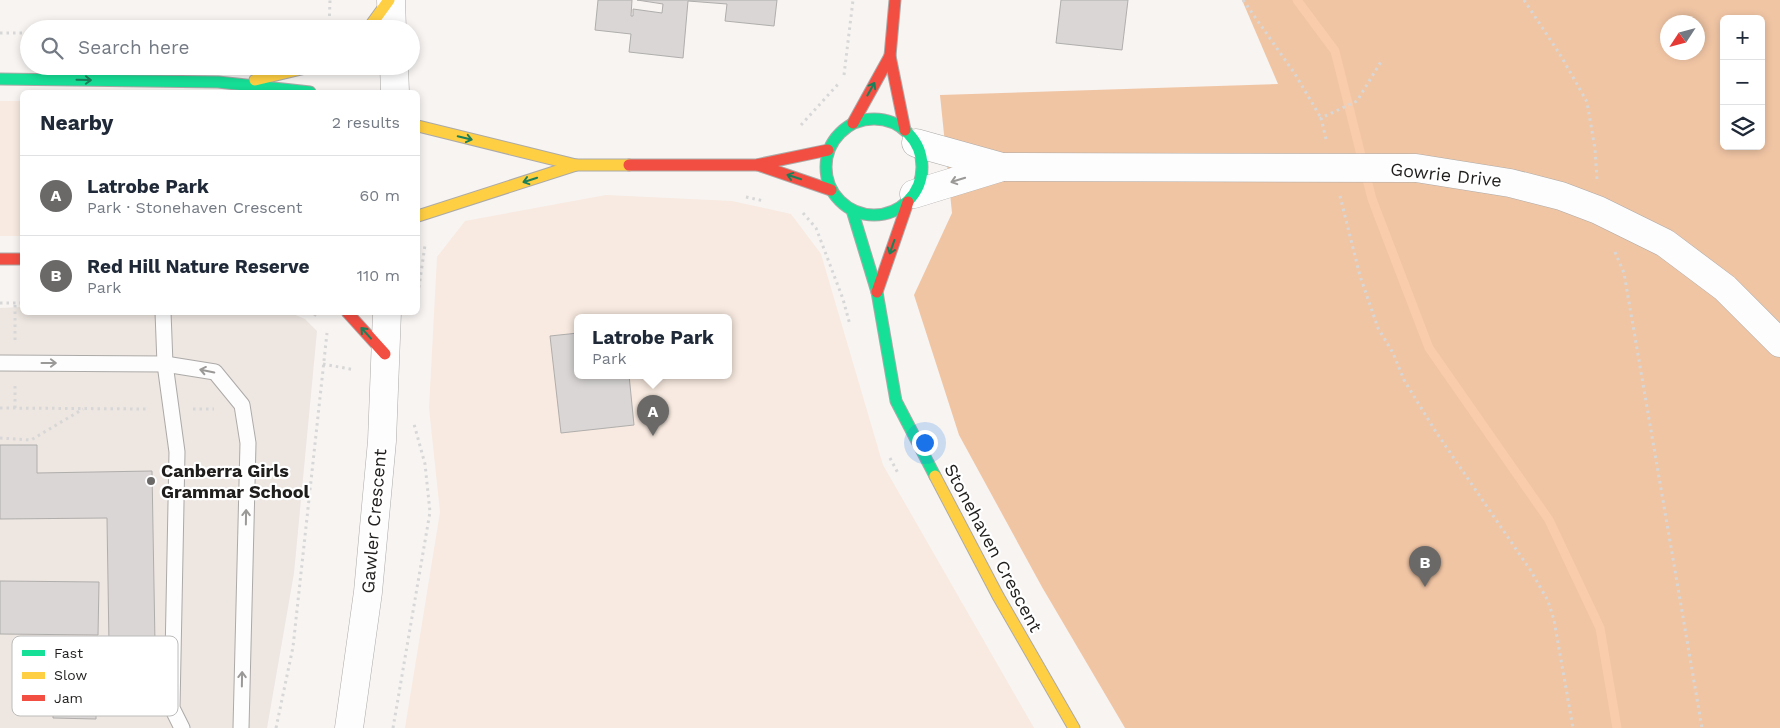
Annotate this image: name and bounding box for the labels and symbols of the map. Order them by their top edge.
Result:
north arrow [1660,15,1705,60]
one-way arrow [75,75,91,85]
one-way arrow [866,82,876,97]
one-way arrow [456,134,472,143]
street label: Gowrie Drive [1389,158,1503,191]
one-way arrow [787,172,802,181]
one-way arrow [522,176,538,185]
one-way arrow [951,176,967,186]
one-way arrow [887,239,896,254]
one-way arrow [360,327,372,340]
one-way arrow [40,358,56,368]
one-way arrow [199,366,215,376]
pin: A [637,395,669,436]
your location [912,430,938,456]
street label: Gawler Crescent [357,447,390,594]
place label: Canberra Girls Grammar School [161,460,310,502]
street label: Stonehaven Crescent [940,460,1047,636]
marker: Canberra Girls Grammar School [145,475,157,487]
one-way arrow [242,509,251,525]
pin: B [1409,546,1441,587]
legend [12,636,178,716]
text: Fast [54,645,83,661]
text: Slow [54,667,87,683]
one-way arrow [238,672,247,688]
text: Jam [54,690,83,706]

